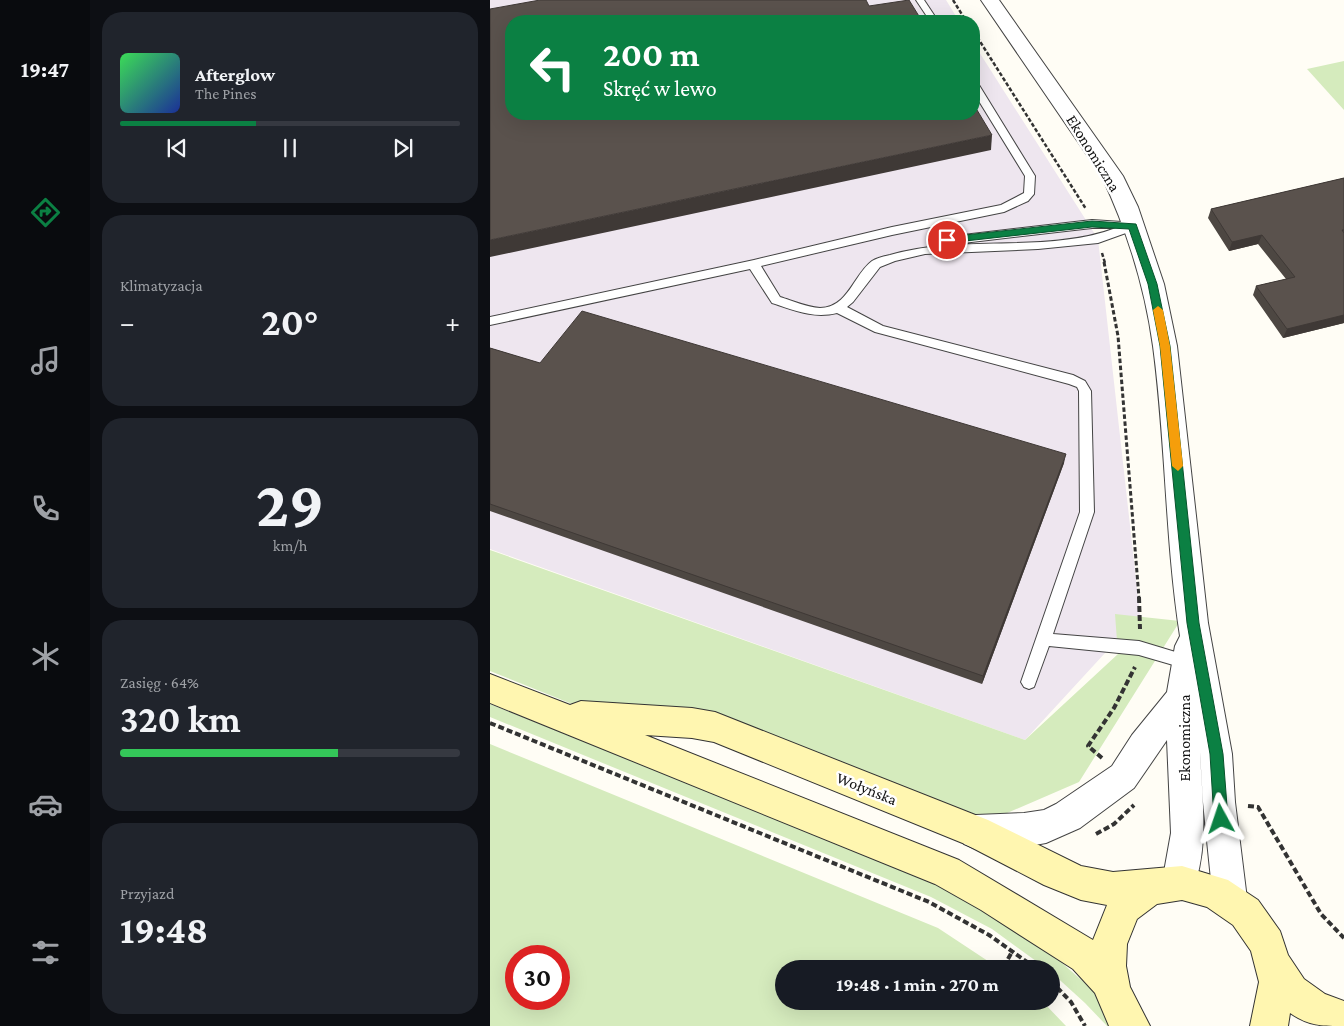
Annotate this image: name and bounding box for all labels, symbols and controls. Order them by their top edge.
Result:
icon: left [520,35,585,100]
text: 200 m [603,35,700,74]
text: 19:47 [21,57,69,82]
text: Afterglow [195,64,275,85]
text: Skręć w lewo [603,76,717,101]
text: The Pines [195,85,256,102]
street label: Ekonomiczna [1063,112,1124,195]
icon: previous [163,134,191,162]
icon: pause [276,134,304,162]
icon: next [389,134,417,162]
icon: directions [28,195,63,230]
pin [926,219,968,261]
icon: arrive [933,226,961,254]
text: Klimatyzacja [120,277,203,294]
text: 20° [261,301,319,343]
text: − [120,307,135,338]
text: + [445,307,460,338]
icon: music [28,343,63,378]
text: 29 [256,468,324,540]
icon: phone [28,491,63,526]
text: km/h [273,537,307,554]
icon: climate [28,639,63,674]
text: Zasięg · 64% [120,674,199,691]
street label: Ekonomiczna [1176,694,1193,782]
text: 320 km [120,698,241,740]
street label: Wołyńska [834,769,900,809]
icon: car [28,787,63,822]
position arrow [1194,792,1246,844]
text: Przyjazd [120,885,174,902]
text: 19:48 [120,909,208,951]
icon: filters [28,935,63,970]
speed limit sign: 30 [505,945,570,1010]
text: 19:48 · 1 min · 270 m [836,974,999,995]

